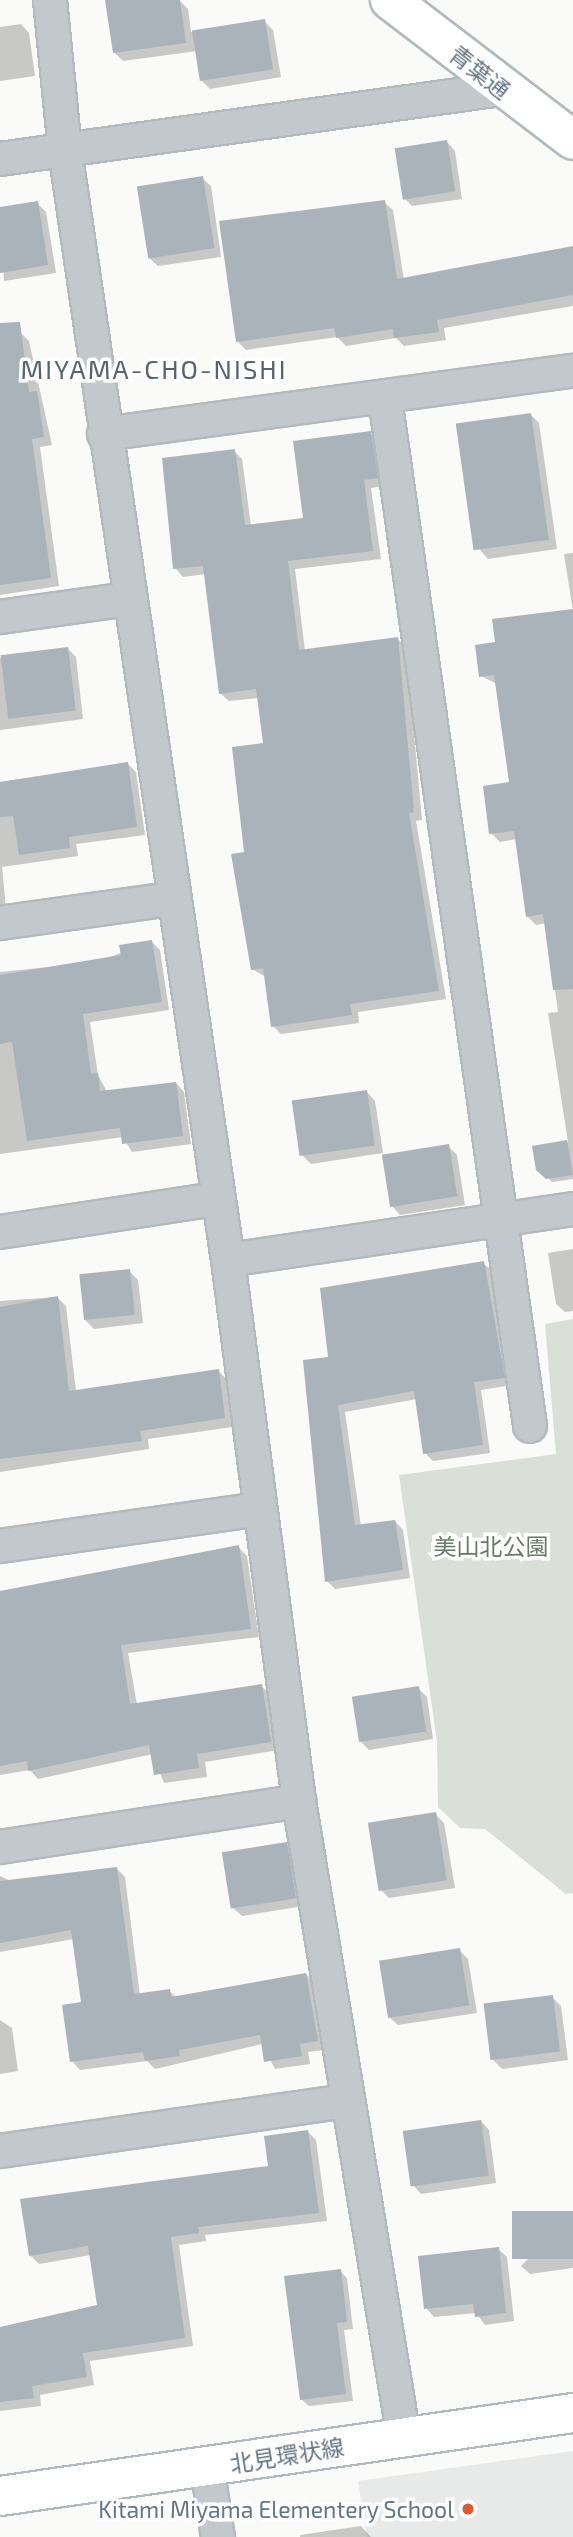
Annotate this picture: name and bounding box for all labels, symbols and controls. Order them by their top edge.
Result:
street label: 青葉通 [444,40,516,104]
district label: MIYAMA-CHO-NISHI [23,353,285,385]
park label: 美山北公園 [434,1532,548,1560]
street label: 北見環状線 [228,2432,346,2478]
place label: Kitami Miyama Elementery School [98,2495,454,2523]
marker: Kitami Miyama Elementery School [460,2501,476,2517]

